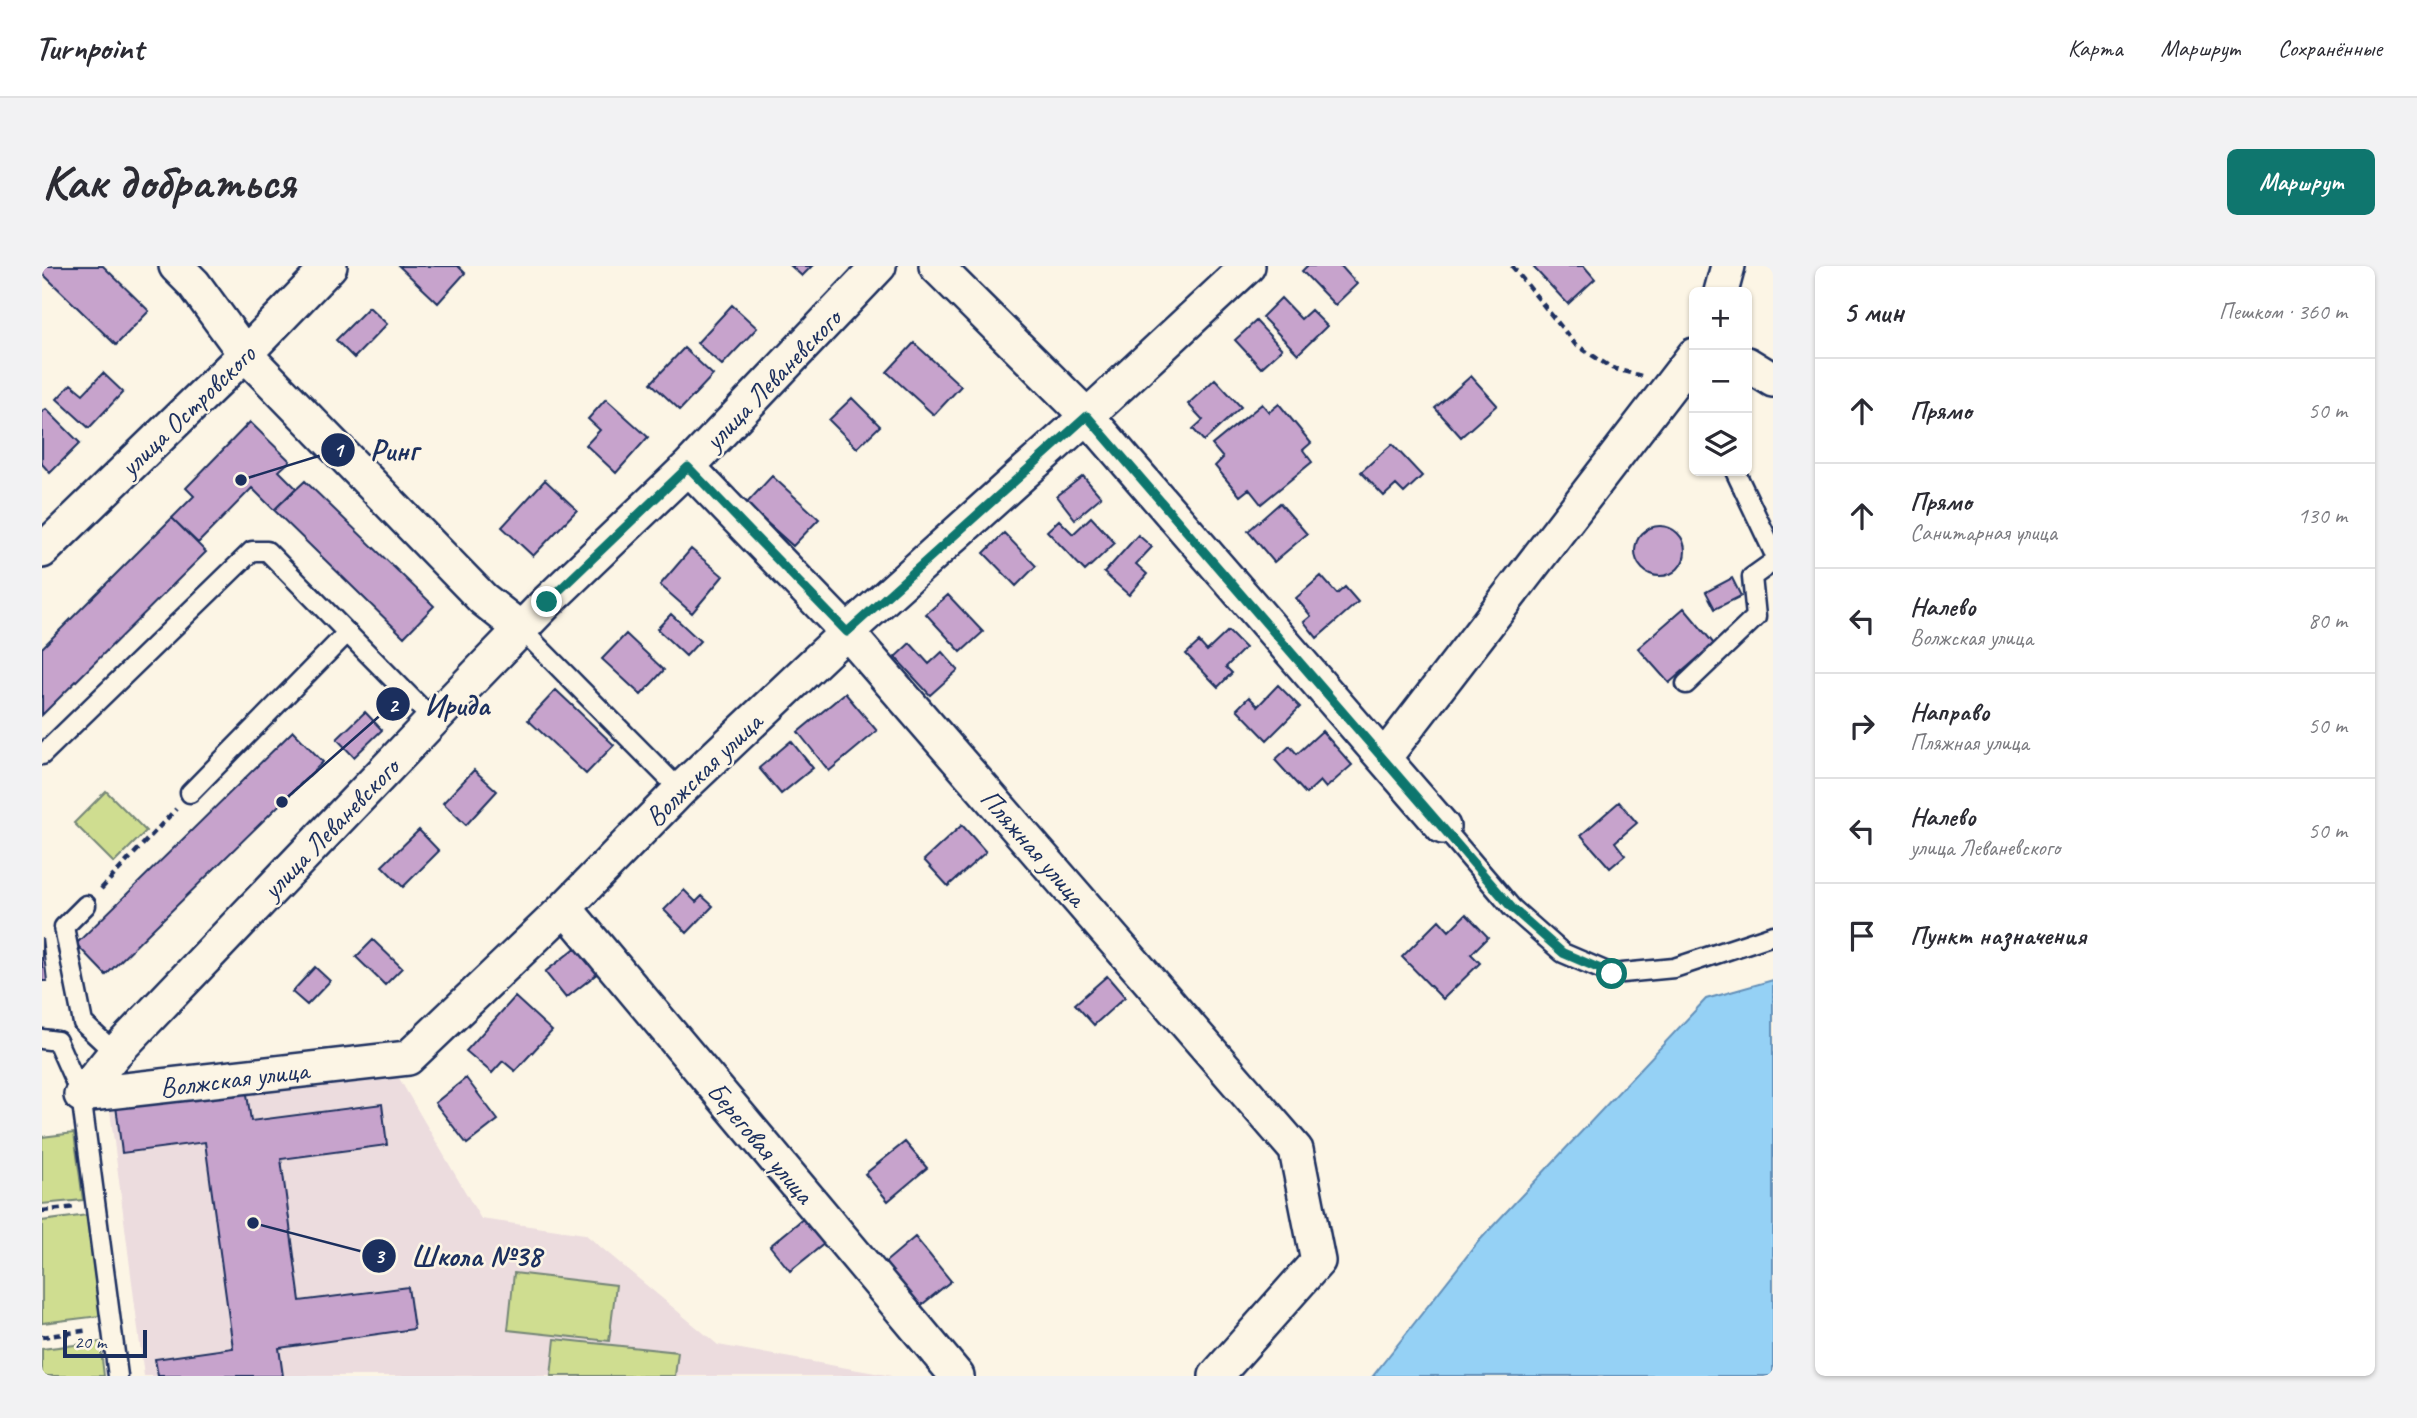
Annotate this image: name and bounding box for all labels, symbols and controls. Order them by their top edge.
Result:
text: Turnpoint [35,27,143,69]
text: Карта [2068,33,2123,63]
text: Маршрут [2161,33,2240,63]
text: Сохранённые [2278,33,2382,63]
button: Маршрут [2227,149,2375,215]
text: Как добраться [42,151,295,213]
map controls [1689,287,1752,476]
button: + [1689,287,1752,350]
text: 5 мин [1843,293,1904,331]
text: Пешком · 360 m [2219,297,2347,326]
street label: улица Леваневского [695,299,851,459]
street label: улица Островского [111,335,264,485]
button: − [1689,350,1752,413]
icon: ahead [1843,392,1881,430]
text: Прямо [1910,394,1972,427]
text: 50 m [2308,396,2347,425]
button: layers [1689,413,1752,476]
callout: Ринг [320,424,432,475]
text: Ринг [370,431,422,469]
text: 1 [333,437,345,463]
text: Прямо [1910,485,1972,518]
icon: ahead [1843,497,1881,535]
text: 130 m [2298,501,2347,530]
text: Санитарная улица [1910,518,2057,547]
route end [531,586,562,617]
text: Налево [1910,590,1976,623]
icon: left [1843,602,1881,640]
text: 80 m [2308,606,2347,635]
text: Волжская улица [1910,623,2033,652]
callout: Ирида [375,679,503,730]
text: Ирида [424,686,491,724]
text: 2 [388,692,400,718]
text: Направо [1910,695,1989,728]
street label: Волжская улица [637,703,771,834]
icon: right [1843,707,1881,745]
text: 50 m [2308,711,2347,740]
text: Пляжная улица [1910,728,2029,757]
street label: улица Леваневского [253,748,409,908]
street label: Пляжная улица [973,781,1096,915]
text: Налево [1910,800,1976,833]
icon: left [1843,812,1881,850]
text: 50 m [2308,816,2347,845]
text: улица Леваневского [1910,833,2060,862]
icon: arrive [1843,917,1881,955]
text: Пункт назначения [1910,919,2086,952]
route start [1596,958,1627,989]
street label: Волжская улица [158,1052,313,1105]
street label: Береговая улица [699,1074,823,1212]
callout: Школа №38 [362,1230,555,1281]
text: Школа №38 [411,1237,545,1275]
text: 3 [374,1243,386,1269]
scale bar [63,1327,147,1359]
text: 20 m [74,1330,106,1354]

